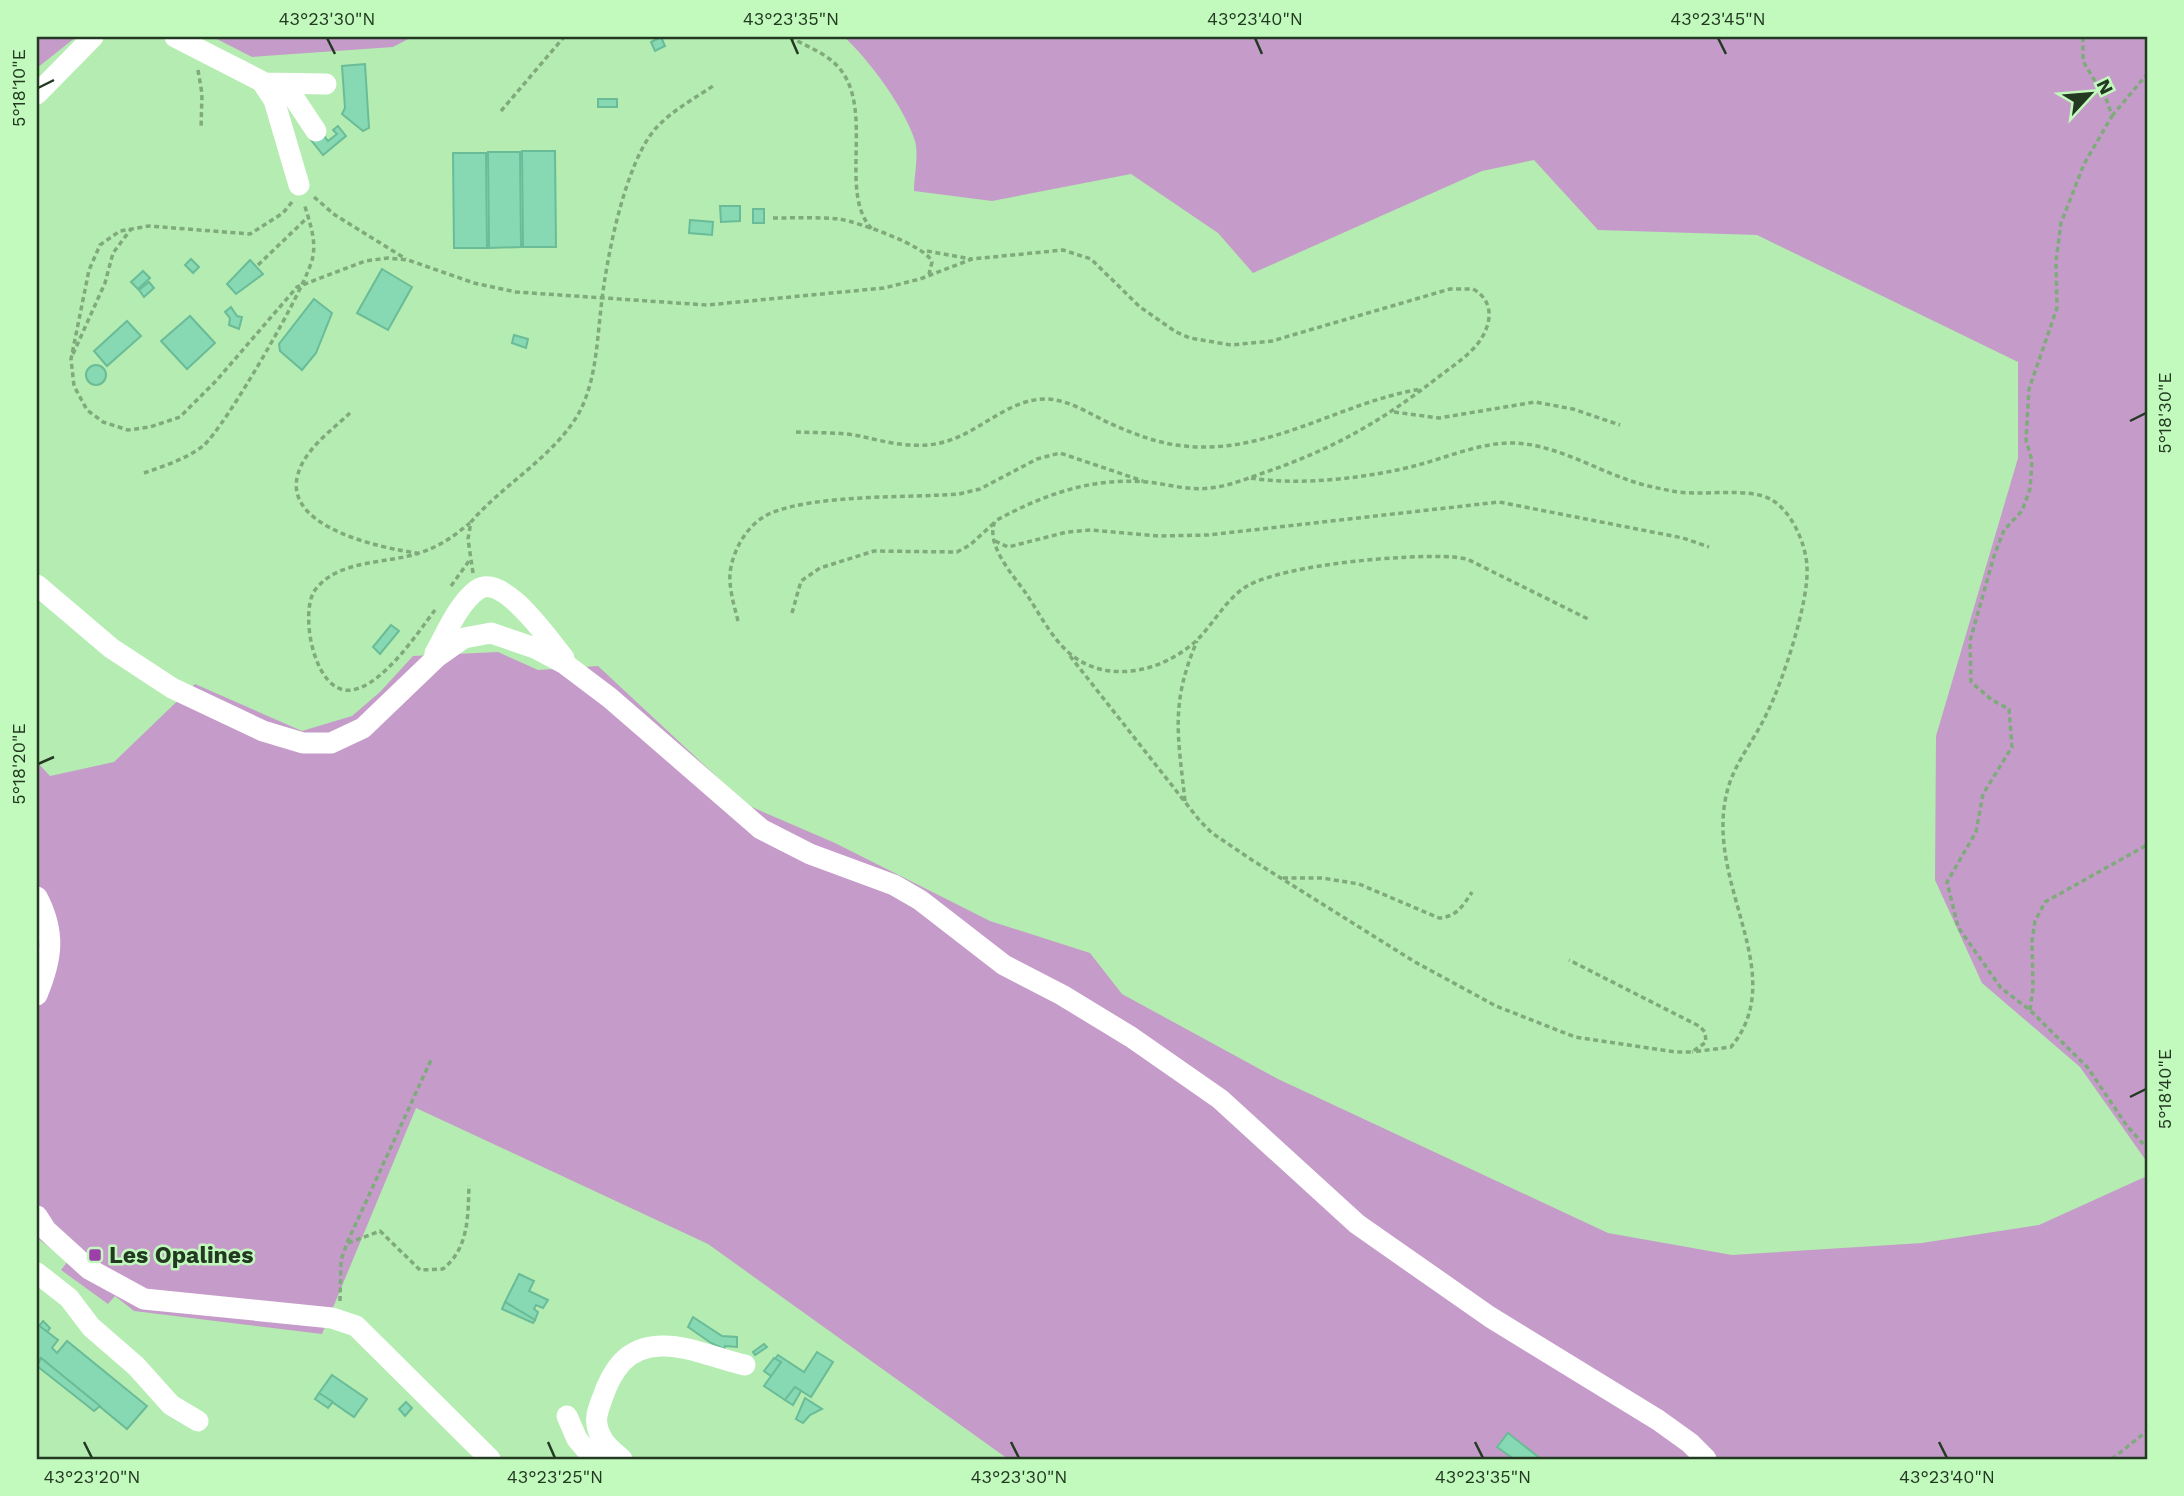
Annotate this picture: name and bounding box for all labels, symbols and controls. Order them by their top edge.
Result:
text: 43°23'30"N [278,8,376,29]
text: 43°23'35"N [743,8,839,29]
text: 43°23'40"N [1207,8,1303,29]
text: 43°23'45"N [1670,8,1766,29]
text: 5°18'10"E [8,49,29,127]
north arrow [2054,60,2124,130]
text: N [2091,75,2118,98]
text: 5°18'30"E [2154,372,2175,454]
text: 5°18'20"E [8,723,29,805]
text: 5°18'40"E [2154,1049,2175,1129]
place label: Les Opalines [109,1242,253,1269]
marker: Les Opalines [87,1247,103,1263]
text: 43°23'20"N [43,1466,141,1487]
text: 43°23'25"N [507,1466,603,1487]
text: 43°23'30"N [970,1466,1068,1487]
text: 43°23'35"N [1435,1466,1531,1487]
text: 43°23'40"N [1899,1466,1995,1487]

